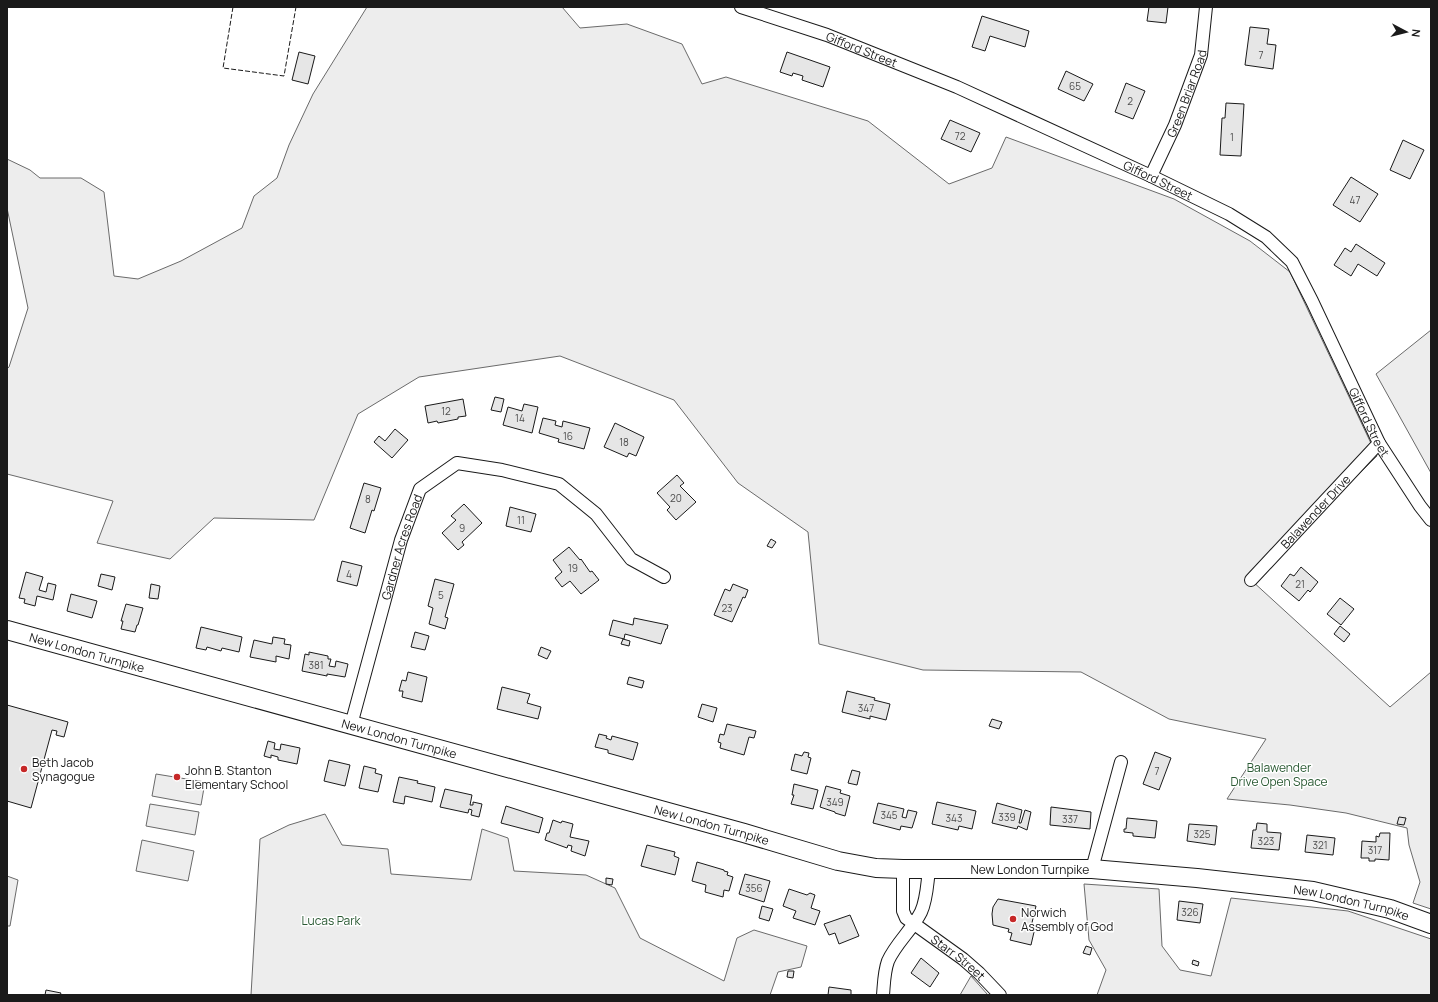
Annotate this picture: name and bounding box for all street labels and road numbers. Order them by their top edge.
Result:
street label: Gifford Street [824,27,900,71]
street label: Green Briar Road [1162,49,1210,140]
street label: Gifford Street [1121,156,1196,204]
street label: Gifford Street [1345,384,1394,460]
street label: Balawender Drive [1276,471,1354,552]
street label: Gardner Acres Road [377,492,426,602]
street label: New London Turnpike [28,628,146,676]
street label: New London Turnpike [340,714,459,762]
street label: New London Turnpike [652,800,771,849]
street label: New London Turnpike [970,861,1089,878]
street label: New London Turnpike [1293,880,1412,924]
street label: Starr Street [928,930,990,984]

